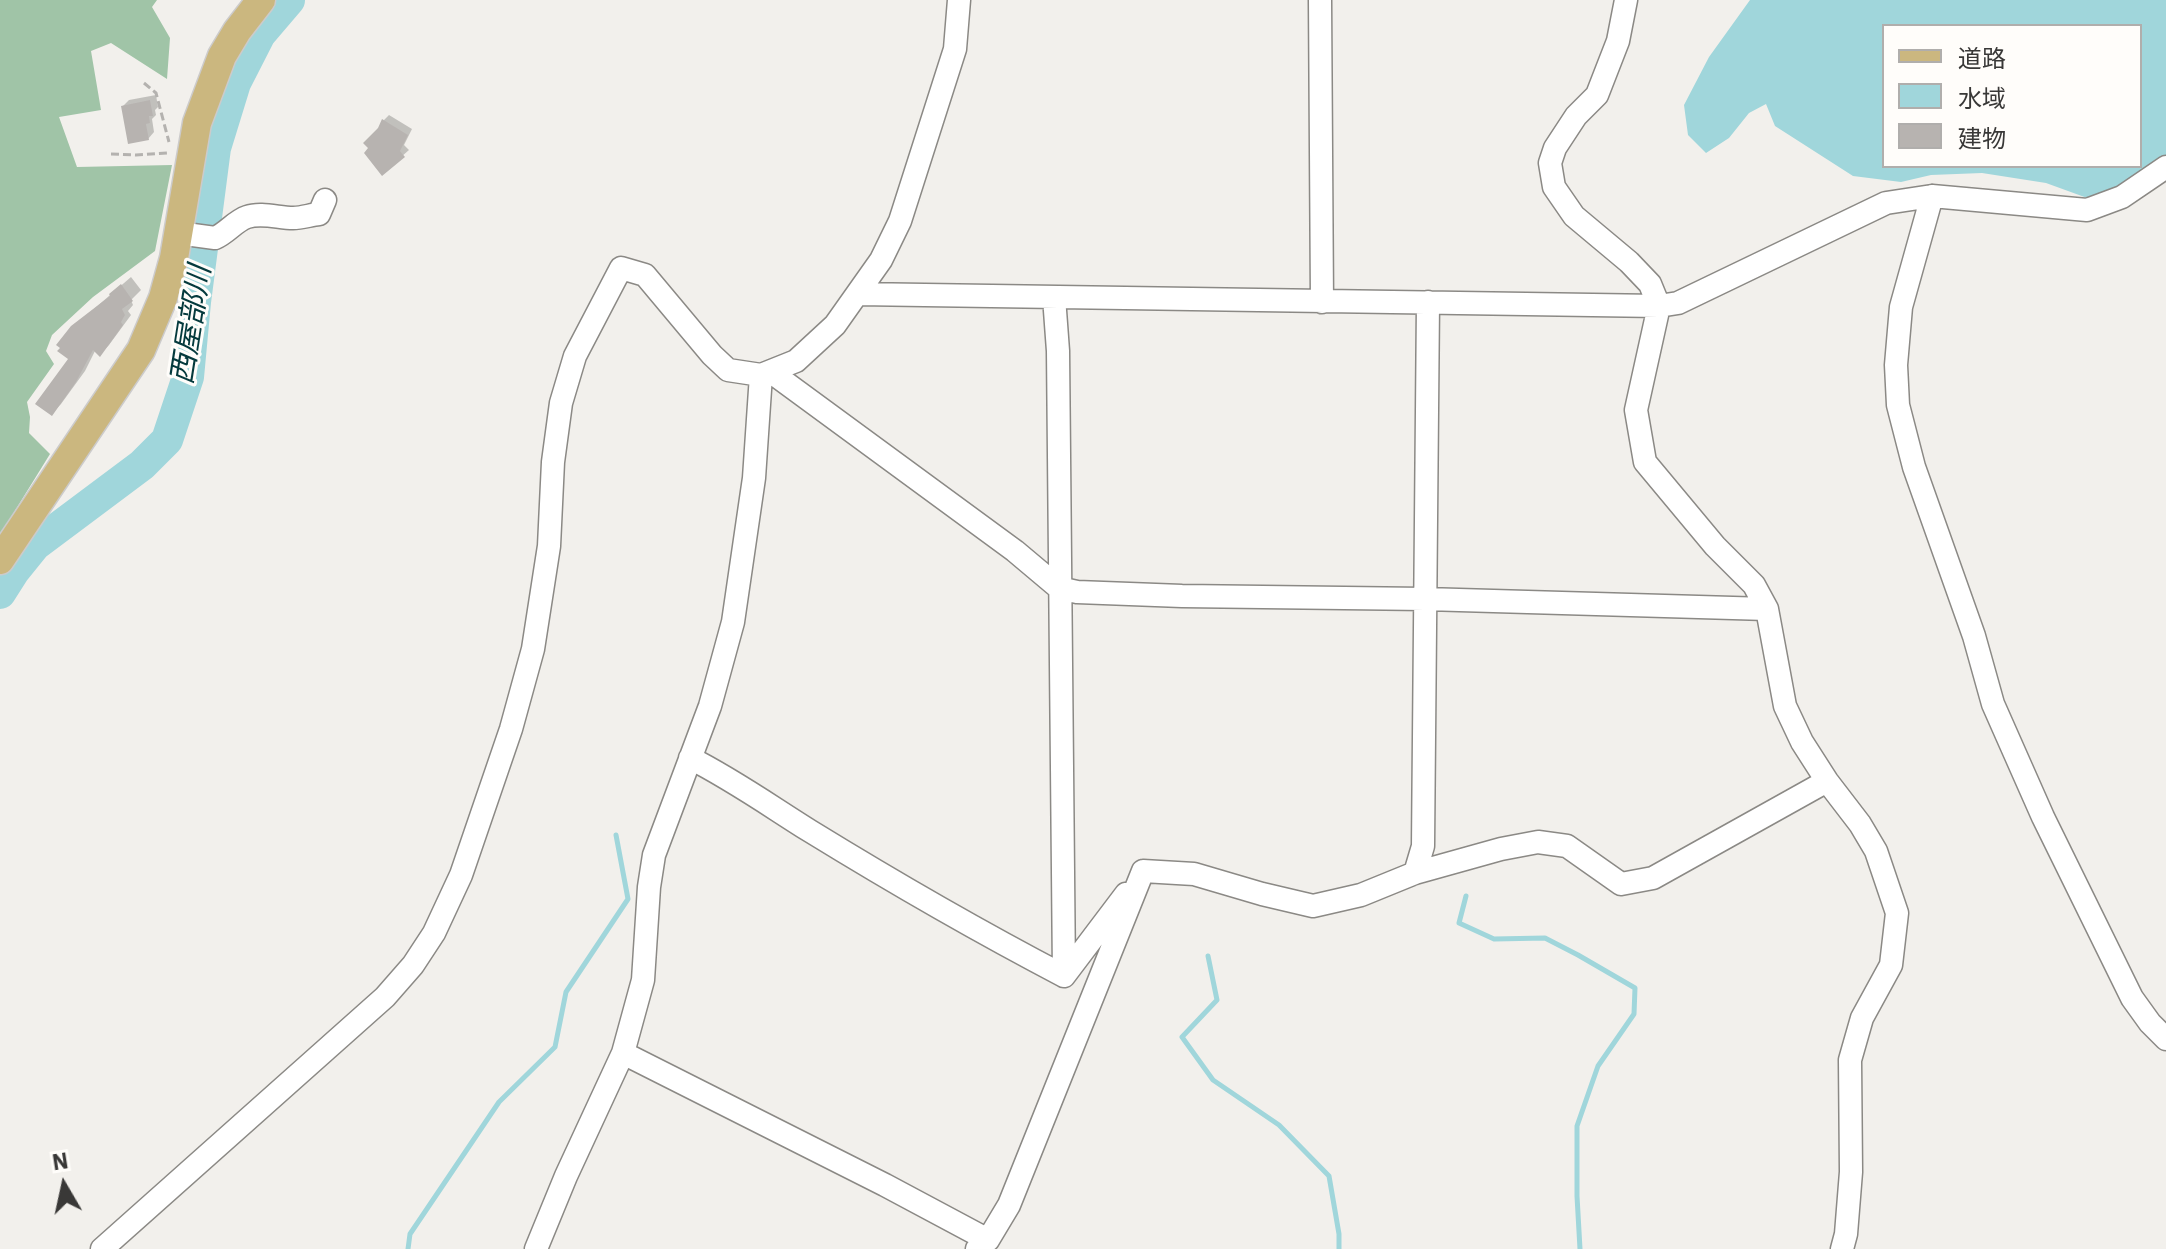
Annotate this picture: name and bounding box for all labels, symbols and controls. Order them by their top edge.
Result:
legend [1882,24,2142,168]
text: 道路 [1958,42,2006,74]
text: 水域 [1958,82,2006,114]
text: 建物 [1958,122,2006,154]
water label: 西屋部川 [165,263,219,387]
north arrow [24,1145,104,1225]
text: N [50,1145,70,1176]

